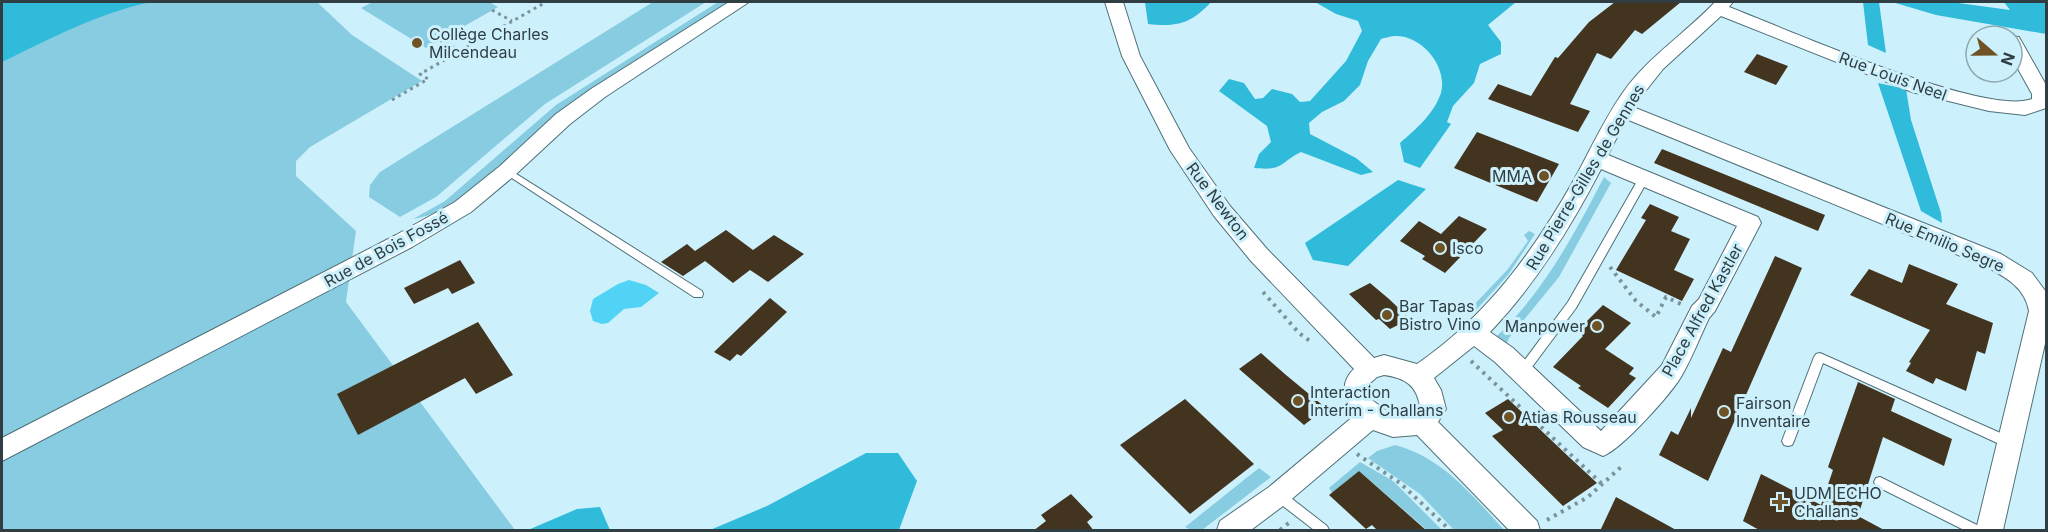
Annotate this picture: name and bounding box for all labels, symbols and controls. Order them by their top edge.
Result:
place label: Collège Charles Milcendeau [429,24,549,62]
north arrow [1964,24,2024,84]
marker: Collège Charles Milcendeau [410,36,424,50]
street label: Rue Louis Neel [1836,47,1950,105]
text: N [1997,50,2020,68]
street label: Rue Pierre-Gilles de Gennes [1522,81,1648,273]
street label: Rue Newton [1182,158,1254,244]
place label: MMA [1492,166,1532,186]
marker: MMA [1537,169,1551,183]
street label: Rue de Bois Fossé [320,207,452,291]
street label: Rue Emilio Segre [1882,208,2008,276]
place label: Isco [1452,238,1483,258]
street label: Place Alfred Kastler [1657,240,1747,380]
marker: Isco [1433,241,1447,255]
place label: Bar Tapas Bistro Vino [1399,296,1481,334]
marker: Bar Tapas Bistro Vino [1380,308,1394,322]
place label: Manpower [1505,316,1585,336]
marker: Manpower [1590,319,1604,333]
place label: Interaction Interim - Challans [1310,382,1443,420]
place label: Fairson Inventaire [1736,393,1810,431]
marker: Interaction Interim - Challans [1291,394,1305,408]
marker: Fairson Inventaire [1717,405,1731,419]
place label: Atias Rousseau [1521,407,1637,427]
marker: Atias Rousseau [1502,410,1516,424]
place label: UDM ECHO Challans [1794,483,1882,521]
marker: UDM ECHO Challans [1771,493,1789,511]

